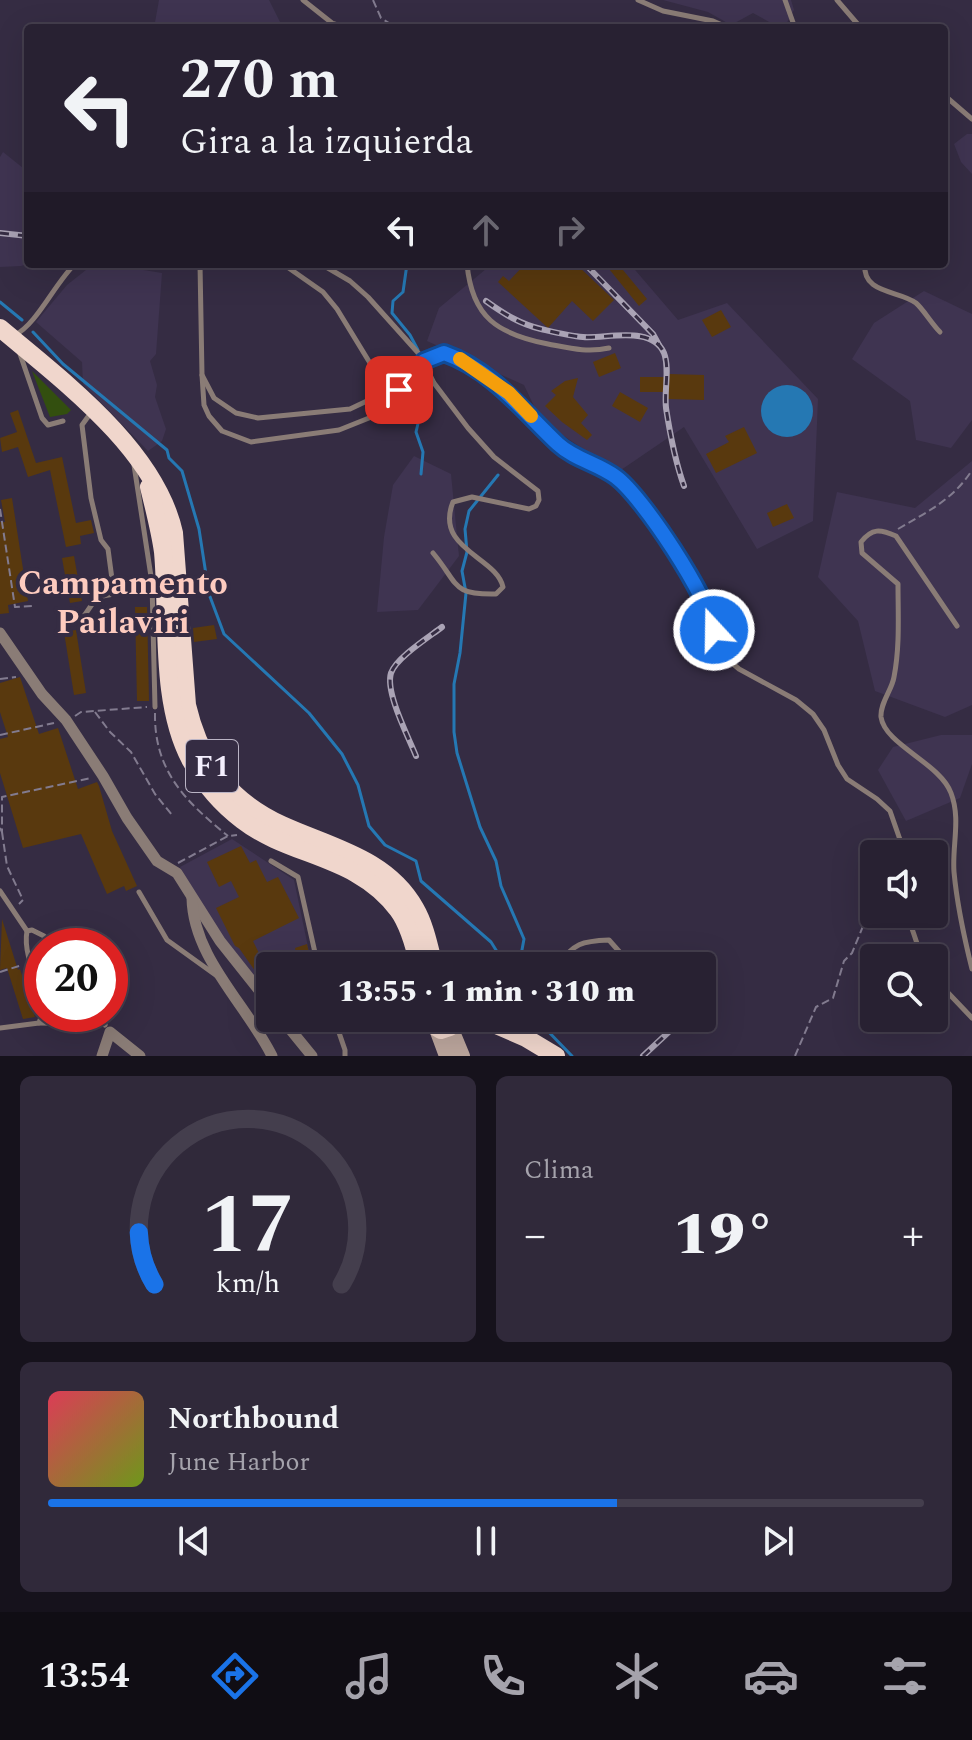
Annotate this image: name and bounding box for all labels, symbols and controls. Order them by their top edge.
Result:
text: 270 m [180,38,339,123]
icon: left [48,56,152,160]
text: Gira a la izquierda [180,115,473,170]
icon: left [380,208,424,252]
icon: ahead [464,208,508,252]
icon: right [548,208,592,252]
pin [365,356,433,424]
icon: arrive [377,368,421,412]
district label: Campamento Pailaviri [18,558,228,649]
position arrow [672,588,756,672]
road number: F1 [186,740,238,792]
map controls [860,840,948,1032]
button: sound [860,840,948,928]
speed limit sign: 20 [24,928,128,1032]
button: search [860,944,948,1032]
text: 13:55 · 1 min · 310 m [337,969,635,1015]
text: Clima [524,1150,594,1190]
text: 17 [201,1163,295,1290]
text: 19° [673,1189,775,1281]
text: − [524,1202,546,1269]
text: + [902,1202,924,1269]
text: km/h [216,1262,280,1305]
text: Northbound [168,1396,339,1442]
text: June Harbor [168,1442,310,1482]
icon: previous [172,1519,216,1563]
icon: pause [464,1519,508,1563]
icon: next [756,1519,800,1563]
icon: directions [207,1648,263,1704]
icon: music [341,1648,397,1704]
icon: phone [475,1648,531,1704]
icon: climate [609,1648,665,1704]
icon: car [743,1648,799,1704]
icon: filters [877,1648,933,1704]
text: 13:54 [39,1649,129,1704]

